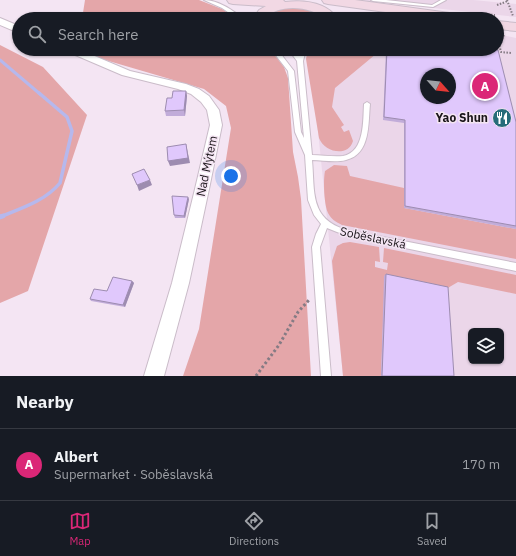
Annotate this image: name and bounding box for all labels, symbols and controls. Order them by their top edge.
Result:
search box [12,12,504,56]
icon: search [26,23,48,45]
text: Search here [58,25,138,44]
north arrow [420,68,456,104]
pin: A [472,71,498,101]
restaurant icon: Yao Shun [491,107,513,129]
place label: Yao Shun [436,110,488,125]
street label: Nad Mýtem [193,134,220,198]
your location [221,166,241,186]
street label: Soběslavská [339,223,408,252]
map controls [468,328,504,364]
button: layers [468,328,504,364]
text: Nearby [16,391,74,413]
text: Albert [54,447,98,466]
text: A [25,456,33,473]
text: 170 m [462,456,500,473]
text: Supermarket · Soběslavská [54,466,213,483]
tab: Map [69,510,91,548]
tab: Directions [229,510,279,548]
tab: Saved [417,510,447,548]

